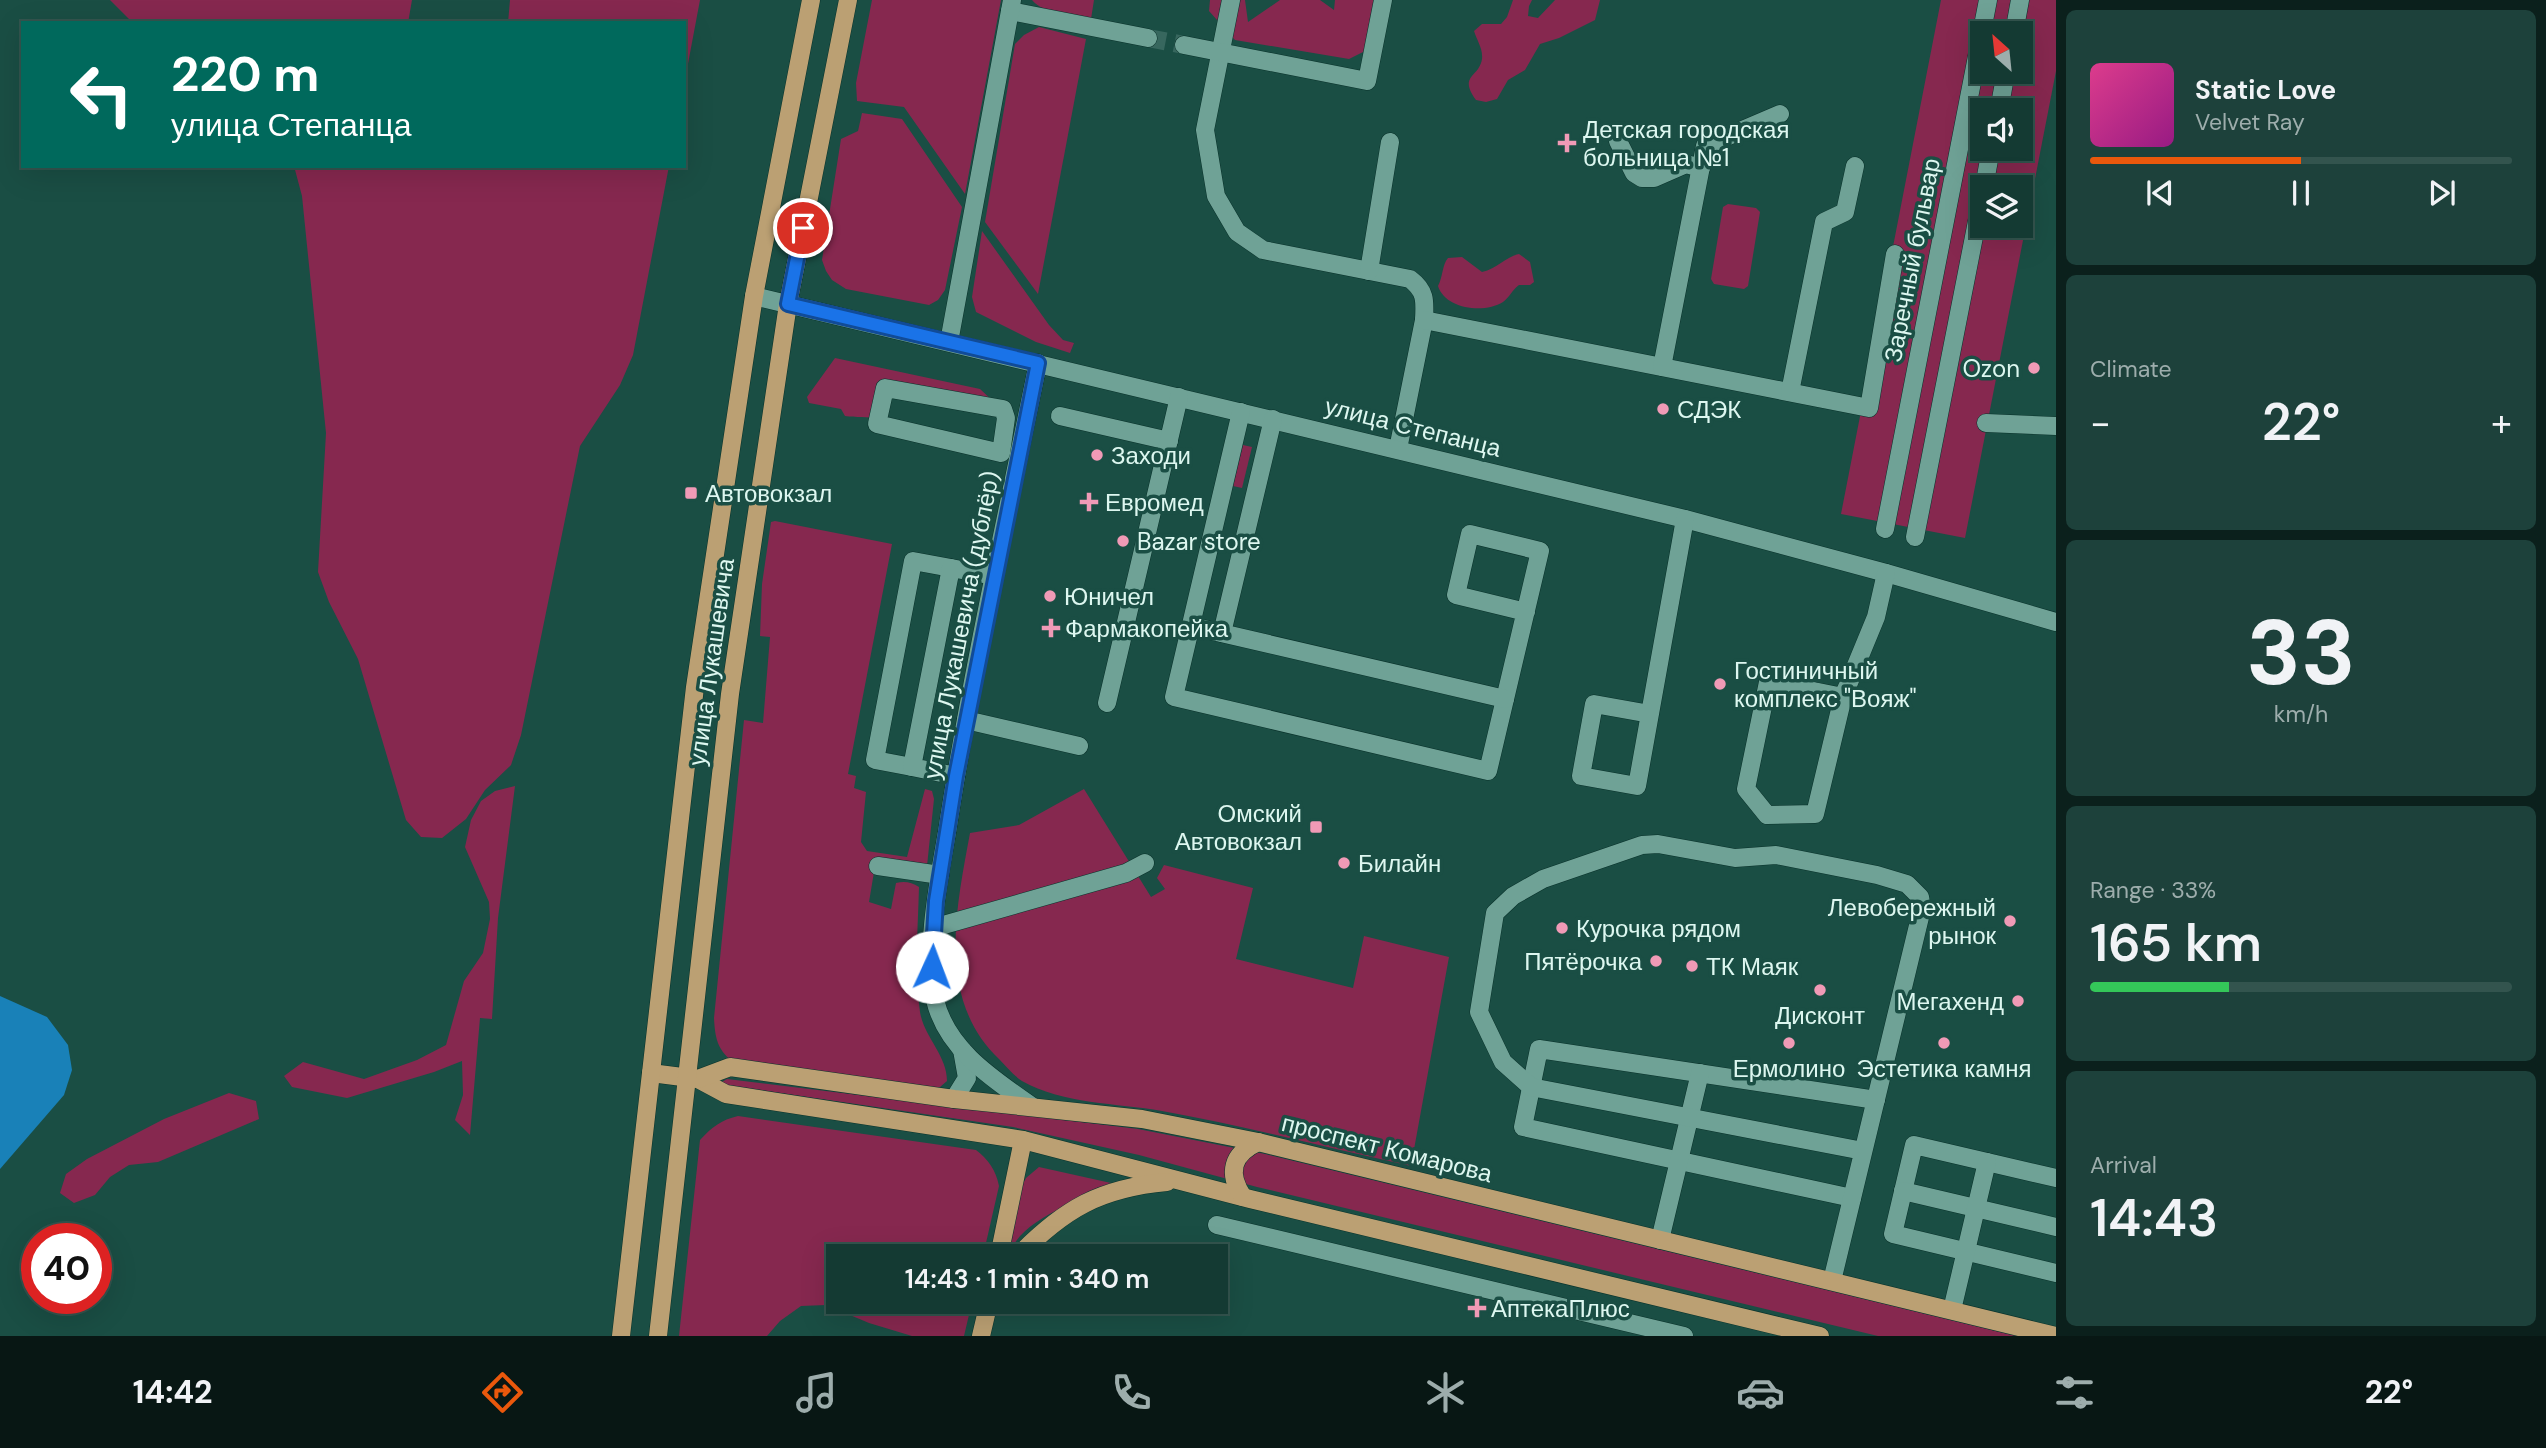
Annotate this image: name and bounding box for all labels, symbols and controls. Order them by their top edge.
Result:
north arrow [1970,21,2034,84]
map controls [1970,21,2033,238]
text: 220 m [171,42,319,106]
icon: left [56,49,147,140]
text: Static Love [2195,73,2336,107]
button: sound [1970,98,2033,161]
text: улица Степанца [171,104,412,146]
text: Velvet Ray [2195,107,2305,137]
place label: Детская городская больница №1 [1583,114,1789,173]
marker: Детская городская больница №1 [1557,133,1577,153]
street label: Заречный бульвар [1877,155,1947,365]
icon: previous [2141,174,2179,212]
icon: pause [2282,174,2320,212]
icon: next [2423,174,2461,212]
button: layers [1970,175,2033,238]
pin [773,198,833,258]
icon: arrive [784,209,822,247]
place label: Ozon [1962,353,2020,384]
text: Climate [2090,354,2172,384]
marker: Ozon [2026,360,2042,376]
text: 22° [2262,388,2340,456]
street label: улица Степанца [1322,390,1505,464]
place label: СДЭК [1677,394,1741,425]
text: − [2090,398,2111,448]
text: + [2491,398,2512,448]
marker: СДЭК [1655,401,1671,417]
place label: Заходи [1111,440,1191,471]
marker: Заходи [1089,447,1105,463]
street label: улица Лукашевича (дублёр) [916,468,1006,782]
place label: Автовокзал [705,478,832,509]
marker: Автовокзал [683,485,699,501]
place label: Евромед [1105,487,1204,518]
marker: Евромед [1079,492,1099,512]
place label: Bazar store [1137,526,1261,557]
marker: Bazar store [1115,533,1131,549]
street label: улица Лукашевича [681,556,741,768]
place label: Юничел [1064,581,1154,612]
marker: Юничел [1042,588,1058,604]
text: 33 [2246,594,2356,712]
place label: Фармакопейка [1065,613,1229,644]
marker: Фармакопейка [1043,620,1059,636]
place label: Гостиничный комплекс "Вояж" [1734,655,1917,714]
marker: Гостиничный комплекс "Вояж" [1712,676,1728,692]
text: km/h [2274,699,2328,729]
place label: Омский Автовокзал [1175,798,1302,857]
marker: Омский Автовокзал [1308,819,1324,835]
place label: Билайн [1358,848,1441,879]
marker: Билайн [1336,855,1352,871]
text: Range · 33% [2090,875,2216,905]
place label: Левобережный рынок [1828,892,1996,951]
text: 165 km [2090,909,2262,977]
place label: Курочка рядом [1576,913,1741,944]
marker: Левобережный рынок [2002,913,2018,929]
marker: Курочка рядом [1554,920,1570,936]
position arrow [895,930,969,1004]
place label: Пятёрочка [1524,946,1643,977]
place label: ТК Маяк [1706,951,1799,982]
marker: Пятёрочка [1648,953,1664,969]
marker: ТК Маяк [1684,958,1700,974]
marker: Дисконт [1812,982,1828,998]
place label: Мегахенд [1896,986,2004,1017]
marker: Мегахенд [2010,993,2026,1009]
place label: Дисконт [1775,1000,1865,1031]
marker: Ермолино [1781,1035,1797,1051]
marker: Эстетика камня [1936,1035,1952,1051]
place label: Ермолино [1733,1053,1845,1084]
place label: Эстетика камня [1857,1053,2031,1084]
street label: проспект Комарова [1279,1107,1496,1189]
text: Arrival [2090,1150,2157,1180]
text: 14:43 [2090,1184,2218,1252]
speed limit sign: 40 [21,1223,112,1314]
text: 14:43 · 1 min · 340 m [905,1262,1149,1296]
place label: АптекаПлюс [1491,1293,1630,1324]
marker: АптекаПлюс [1469,1300,1485,1316]
icon: directions [478,1368,527,1417]
icon: music [792,1368,841,1417]
icon: phone [1107,1368,1156,1417]
icon: climate [1421,1368,1470,1417]
icon: car [1736,1368,1785,1417]
icon: filters [2050,1368,2099,1417]
text: 14:42 [133,1371,213,1413]
text: 22° [2365,1371,2413,1413]

